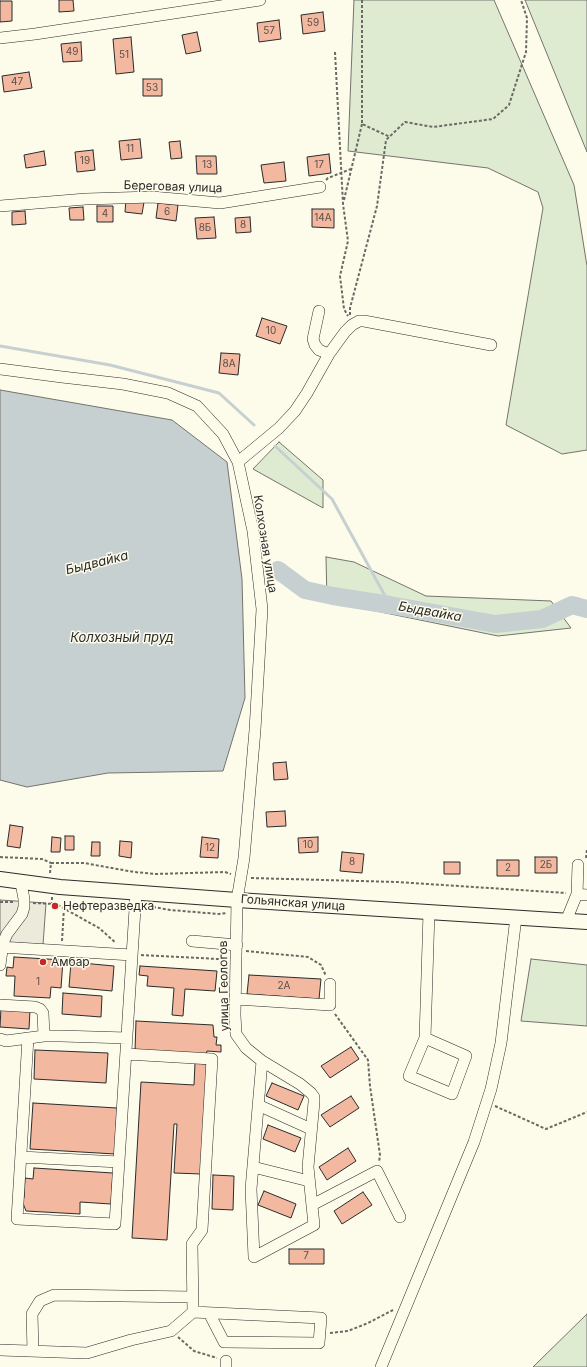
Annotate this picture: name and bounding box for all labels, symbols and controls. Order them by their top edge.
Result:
house number: 59 [307,17,319,29]
house number: 57 [263,25,275,37]
house number: 49 [66,46,78,58]
house number: 51 [119,49,129,61]
house number: 47 [11,76,23,88]
house number: 53 [146,82,158,94]
house number: 11 [126,143,134,155]
house number: 19 [80,155,90,167]
house number: 13 [202,159,212,171]
house number: 17 [314,159,324,171]
street label: Береговая улица [123,178,223,196]
house number: 6 [164,206,170,218]
house number: 4 [102,208,108,220]
house number: 14А [314,212,332,224]
house number: 8 [240,219,246,231]
house number: 8Б [199,222,211,234]
house number: 10 [266,325,276,337]
house number: 8А [222,358,236,370]
street label: Колхозная улица [250,494,280,594]
water label: Быдвайка [64,548,130,578]
water label: Быдвайка [397,599,463,625]
water label: Колхозный пруд [70,630,174,646]
house number: 10 [303,839,313,851]
house number: 12 [205,842,215,854]
house number: 8 [349,856,355,868]
house number: 2Б [540,859,552,871]
house number: 2 [505,862,511,874]
street label: Гольянская улица [240,892,346,914]
place label: Нефтеразведка [63,899,154,913]
marker: Нефтеразведка [50,901,60,911]
street label: улица Геологов [216,940,232,1032]
place label: Амбар [51,955,90,969]
marker: Амбар [38,957,48,967]
house number: 1 [36,976,40,988]
house number: 2А [278,980,290,992]
house number: 7 [303,1250,309,1262]

